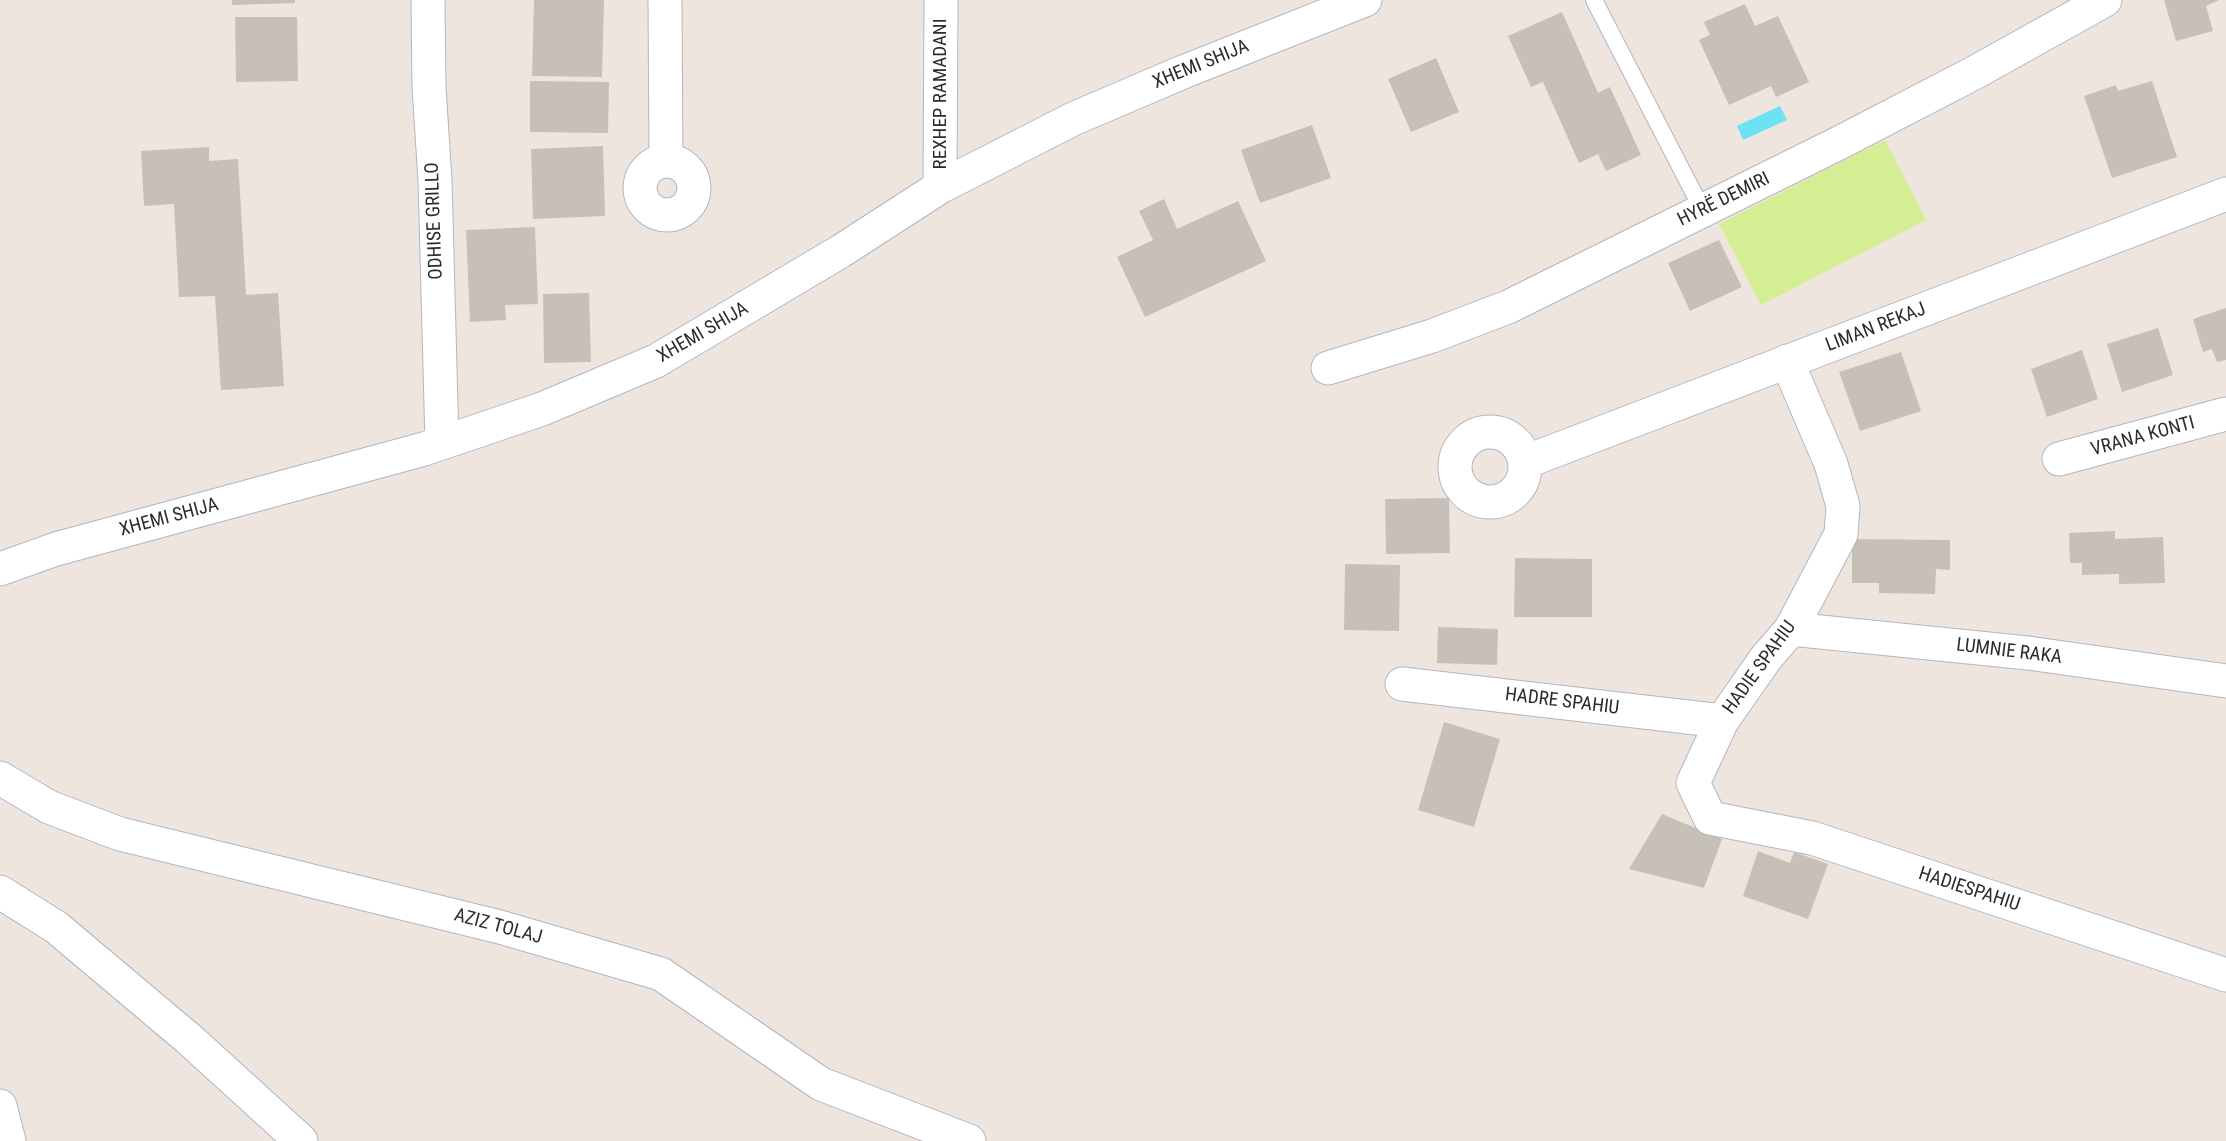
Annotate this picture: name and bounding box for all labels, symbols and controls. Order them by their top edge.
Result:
street label: REXHEP RAMADANI [930,19,952,169]
street label: XHEMI SHIJA [1150,35,1252,95]
street label: ODHISE GRILLO [422,162,448,280]
street label: HYRË DEMIRI [1674,168,1774,232]
street label: XHEMI SHIJA [653,298,753,368]
street label: LIMAN REKAJ [1823,298,1929,358]
street label: VRANA KONTI [2089,412,2197,462]
street label: XHEMI SHIJA [117,494,221,542]
street label: HADIE SPAHIU [1719,617,1801,719]
street label: LUMNIE RAKA [1955,634,2063,670]
street label: HADRE SPAHIU [1504,684,1620,720]
street label: HADIESPAHIU [1915,863,2023,917]
street label: AZIZ TOLAJ [451,904,545,950]

